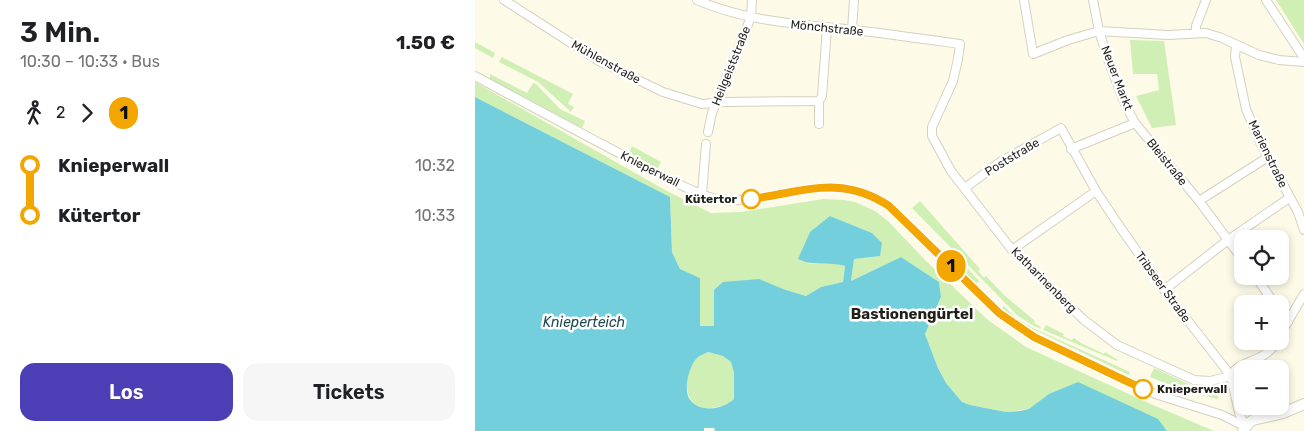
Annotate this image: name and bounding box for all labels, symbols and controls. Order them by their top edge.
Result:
text: 3 Min. [20,16,100,49]
street label: Mönchstraße [790,17,864,39]
street label: Heilgeiststraße [709,24,753,108]
text: 1.50 € [396,31,455,54]
street label: Mühlenstraße [569,37,643,87]
street label: Neuer Markt [1098,44,1136,112]
text: 10:30 – 10:33 · Bus [20,52,160,71]
icon: walk [20,99,48,127]
icon: forward [73,99,101,127]
text: 1 [119,102,128,124]
text: 2 [56,103,65,122]
street label: Marienstraße [1246,118,1290,190]
street label: Poststraße [982,135,1042,179]
street label: Bleistraße [1144,136,1190,188]
street label: Knieperwall [618,148,682,190]
text: Knieperwall [58,154,169,177]
text: 10:32 [415,156,455,175]
marker: Kütertor [741,189,761,209]
place label: Kütertor [685,192,738,206]
text: Kütertor [58,204,140,227]
text: 10:33 [415,206,455,225]
map controls [1234,230,1289,415]
button: locate [1234,230,1289,285]
street label: Katharinenberg [1008,244,1080,316]
street label: Tribseer Straße [1133,249,1194,325]
line badge: 1 [935,250,967,282]
text: 1 [947,255,955,277]
button: + [1234,295,1289,350]
district label: Bastionengürtel [851,305,973,323]
water label: Knieperteich [543,314,625,331]
button: − [1234,360,1289,415]
button: Los [20,363,233,421]
button: Tickets [243,363,455,421]
marker: Knieperwall [1133,379,1153,399]
place label: Knieperwall [1157,382,1227,396]

